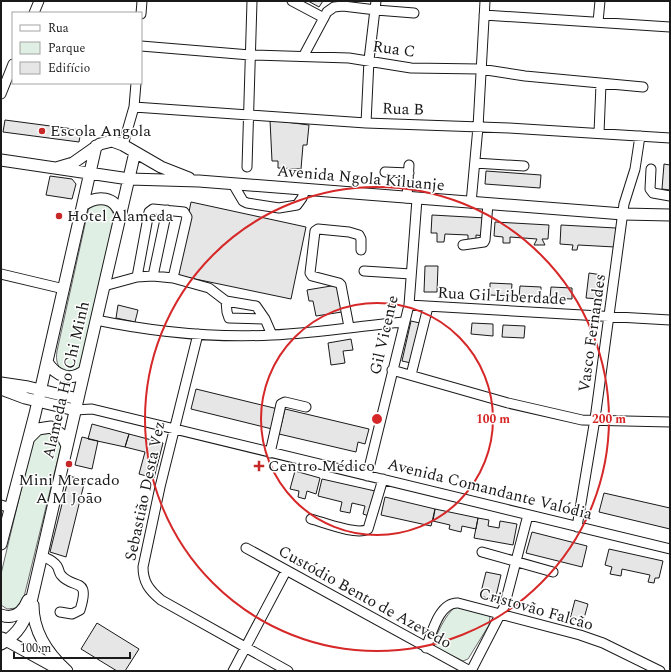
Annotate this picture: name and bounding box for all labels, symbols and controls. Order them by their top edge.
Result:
legend [12,12,142,84]
text: Rua [48,19,69,38]
street label: Rua C [371,34,417,64]
text: Parque [48,39,85,58]
text: Edifício [48,59,90,78]
street label: Rua B [382,96,424,122]
place label: Escola Angola [50,119,151,143]
marker: Escola Angola [37,126,47,136]
street label: Avenida Ngola Kiluanje [276,159,446,197]
place label: Hotel Alameda [67,204,174,228]
marker: Hotel Alameda [54,211,64,221]
street label: Vasco Fernandes [572,272,612,394]
street label: Rua Gil Liberdade [437,281,567,311]
street label: Gil Vicente [363,293,405,377]
street label: Alameda Ho Chi Minh [36,299,96,461]
text: 100 m [476,410,510,429]
text: 200 m [592,410,626,429]
centre of rings [370,412,384,426]
street label: Sebastião Desta Vez [118,419,172,563]
street label: Avenida Comandante Valódia [385,452,595,526]
place label: Centro Médico [268,454,375,478]
marker: Mini Mercado A M João [64,459,74,469]
marker: Centro Médico [253,460,265,472]
place label: Mini Mercado A M João [18,468,120,510]
street label: Custódio Bento de Azevedo [274,539,456,655]
street label: Cristovão Falcão [476,581,596,637]
scale bar [14,634,130,660]
text: 100 m [20,639,51,658]

